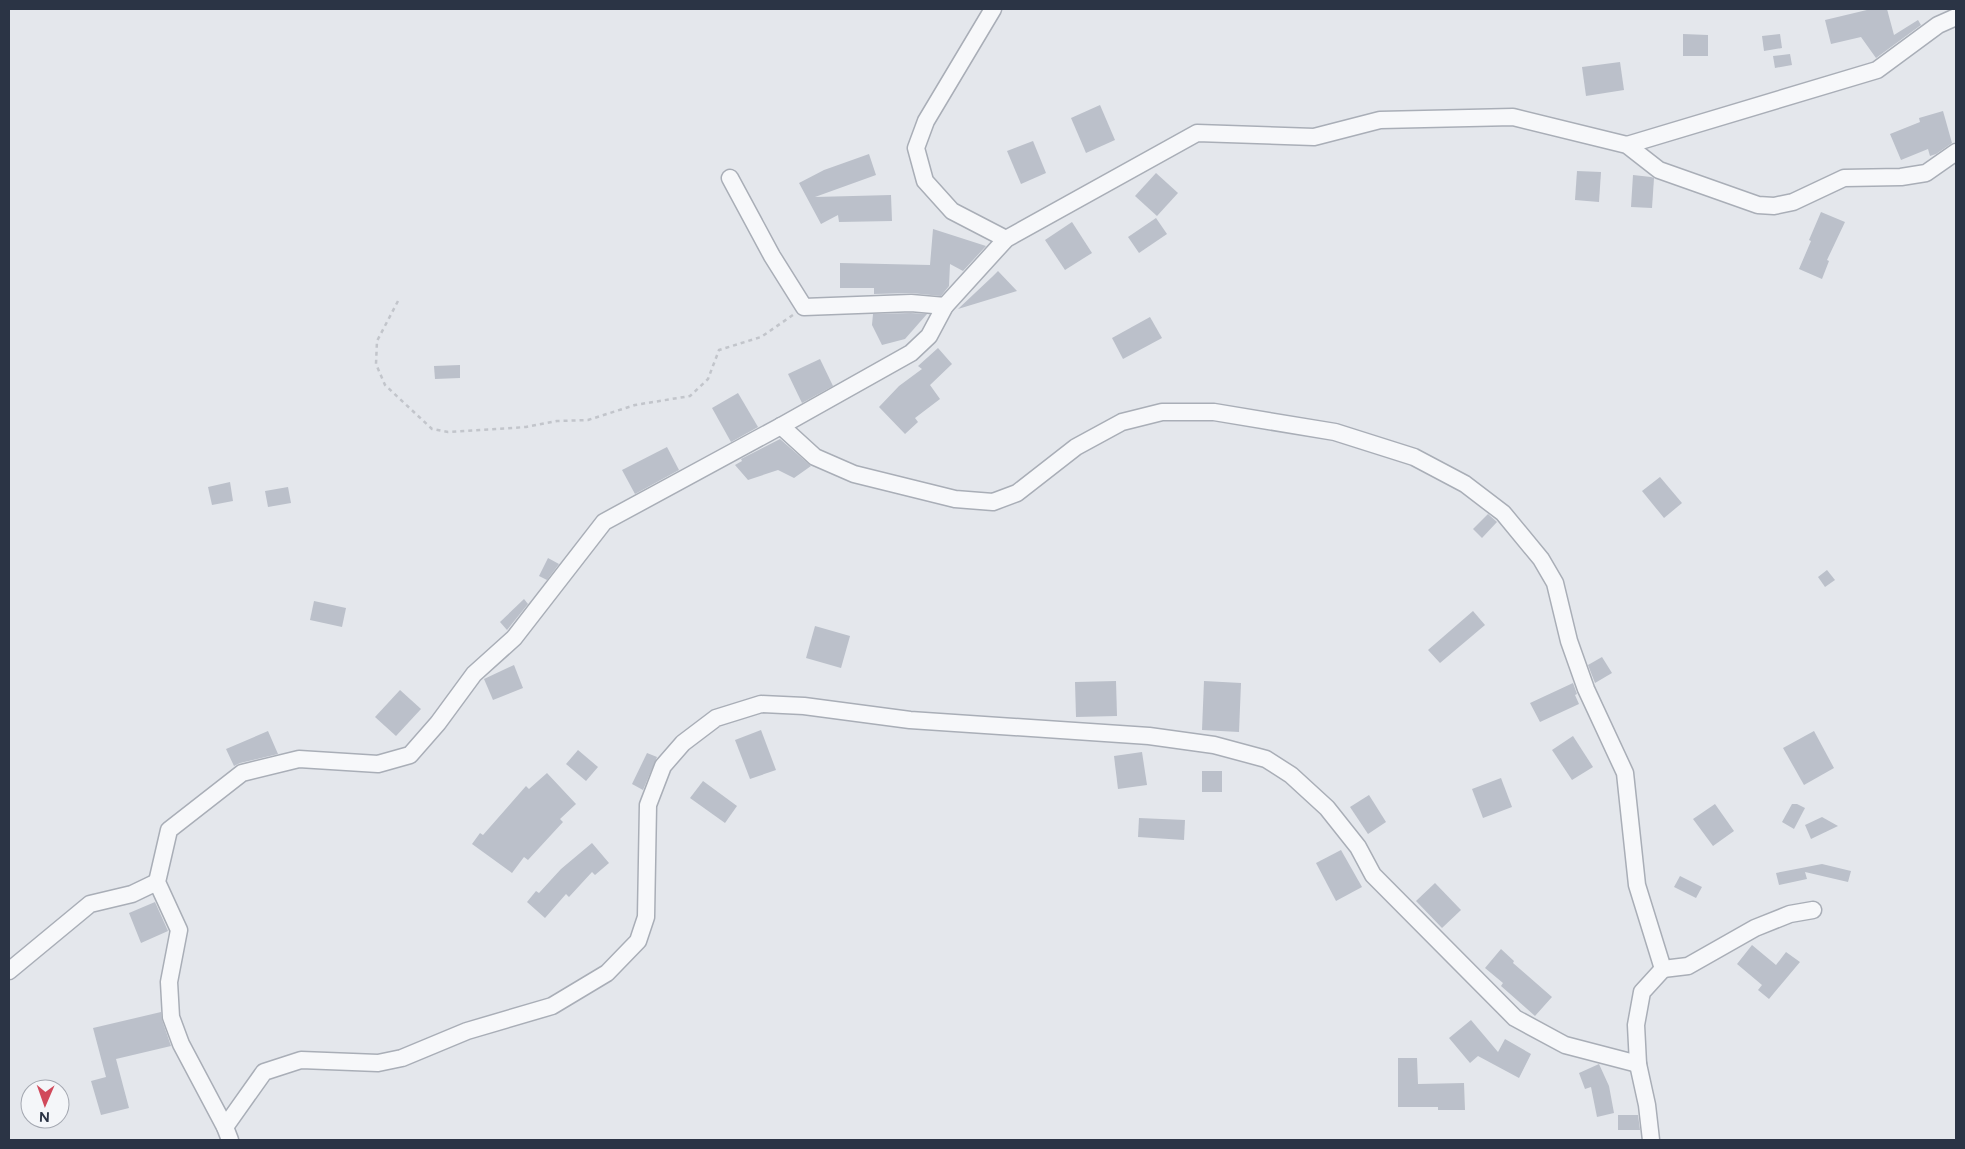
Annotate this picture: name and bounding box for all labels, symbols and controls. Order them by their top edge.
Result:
north arrow [20,1079,70,1129]
text: N [39,1108,50,1125]

